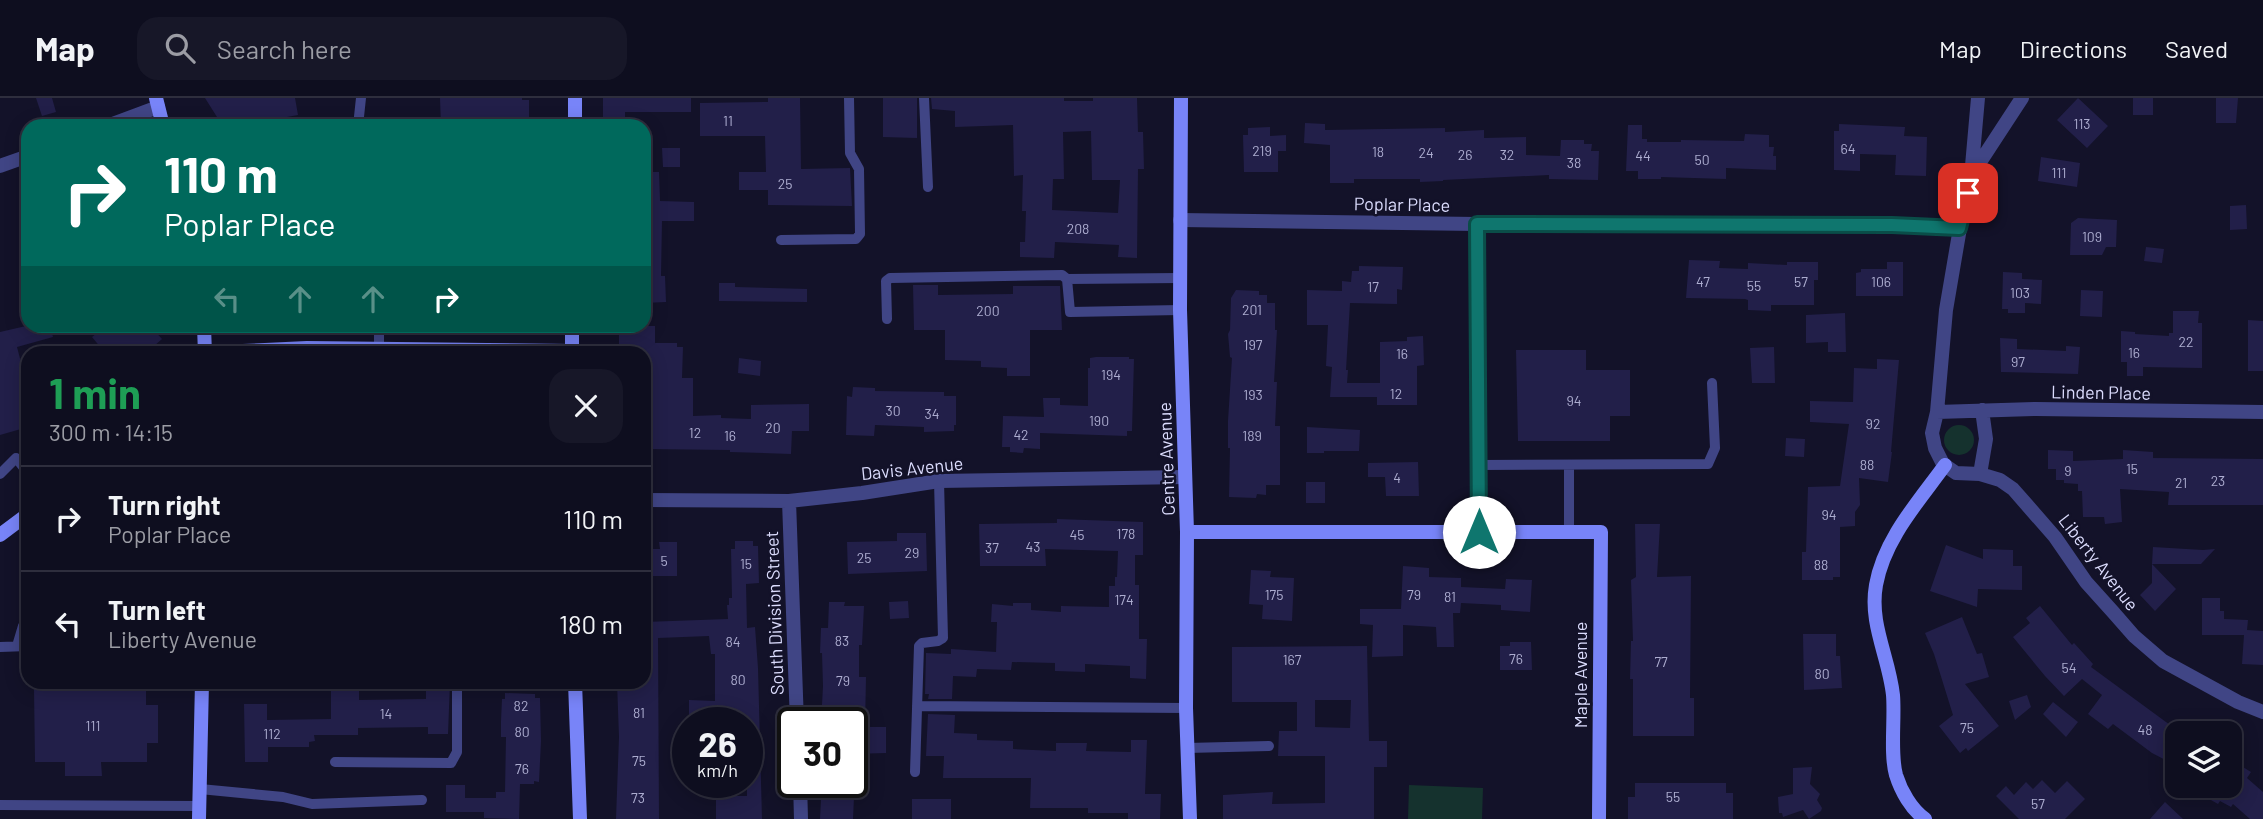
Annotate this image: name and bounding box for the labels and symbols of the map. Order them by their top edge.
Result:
house number: 11 [723,112,733,129]
house number: 113 [2073,115,2091,132]
house number: 64 [1841,140,1855,157]
house number: 219 [1252,142,1272,159]
house number: 18 [1372,143,1384,160]
house number: 24 [1418,144,1434,161]
house number: 26 [1458,146,1472,163]
house number: 32 [1500,146,1514,163]
house number: 44 [1635,147,1651,164]
house number: 50 [1694,151,1710,168]
house number: 38 [1567,154,1581,171]
pin [1938,163,1998,223]
house number: 111 [2052,164,2066,181]
house number: 25 [778,175,792,192]
street label: Poplar Place [1354,192,1450,216]
house number: 208 [1067,220,1089,237]
house number: 109 [2082,228,2102,245]
house number: 47 [1696,273,1710,290]
house number: 57 [1794,273,1808,290]
house number: 106 [1871,273,1891,290]
house number: 55 [1747,277,1761,294]
house number: 17 [1367,278,1379,295]
house number: 103 [2010,284,2030,301]
house number: 201 [1242,301,1262,318]
house number: 200 [976,302,1000,319]
house number: 22 [2178,333,2194,350]
house number: 197 [1244,336,1263,353]
house number: 16 [2128,344,2140,361]
house number: 16 [1396,345,1408,362]
house number: 97 [2011,353,2025,370]
house number: 194 [1101,366,1121,383]
street label: Linden Place [2051,380,2151,404]
house number: 12 [1390,385,1402,402]
house number: 193 [1243,386,1263,403]
house number: 94 [1566,392,1582,409]
house number: 30 [885,402,901,419]
street label: Centre Avenue [1153,402,1179,516]
house number: 34 [925,405,939,422]
house number: 190 [1089,412,1109,429]
house number: 92 [1866,415,1880,432]
house number: 20 [765,419,781,436]
house number: 12 [689,424,701,441]
house number: 42 [1013,426,1029,443]
house number: 16 [724,427,736,444]
house number: 189 [1242,427,1262,444]
street label: Davis Avenue [860,452,964,484]
house number: 88 [1860,456,1874,473]
house number: 15 [2126,460,2138,477]
house number: 9 [2064,462,2072,479]
house number: 4 [1393,469,1401,486]
house number: 23 [2211,472,2225,489]
house number: 21 [2175,474,2187,491]
position arrow [1442,495,1516,569]
house number: 94 [1821,506,1837,523]
street label: Liberty Avenue [2054,509,2144,615]
house number: 178 [1117,525,1135,542]
house number: 45 [1070,526,1084,543]
street label: South Division Street [760,531,788,695]
house number: 43 [1026,538,1040,555]
house number: 37 [985,539,999,556]
house number: 29 [905,544,919,561]
house number: 25 [857,549,871,566]
house number: 5 [660,552,668,569]
house number: 15 [740,555,752,572]
house number: 88 [1814,556,1828,573]
house number: 175 [1265,586,1283,603]
house number: 79 [1407,586,1421,603]
house number: 81 [1444,588,1456,605]
house number: 174 [1114,591,1134,608]
street label: Maple Avenue [1569,622,1591,728]
house number: 83 [835,632,849,649]
house number: 84 [725,633,741,650]
house number: 76 [1509,650,1523,667]
house number: 167 [1283,651,1302,668]
house number: 77 [1654,653,1668,670]
house number: 54 [2062,659,2076,676]
house number: 80 [1814,665,1830,682]
house number: 80 [730,671,746,688]
house number: 79 [836,672,850,689]
house number: 82 [514,697,528,714]
house number: 81 [633,704,645,721]
house number: 14 [380,705,392,722]
speed limit sign: 30 [777,707,868,798]
house number: 111 [86,717,100,734]
house number: 75 [1960,719,1974,736]
house number: 48 [2137,721,2153,738]
house number: 80 [514,723,530,740]
house number: 112 [263,725,281,742]
house number: 75 [632,752,646,769]
house number: 76 [515,760,529,777]
house number: 55 [1666,788,1680,805]
house number: 73 [631,789,645,806]
house number: 57 [2031,795,2045,812]

